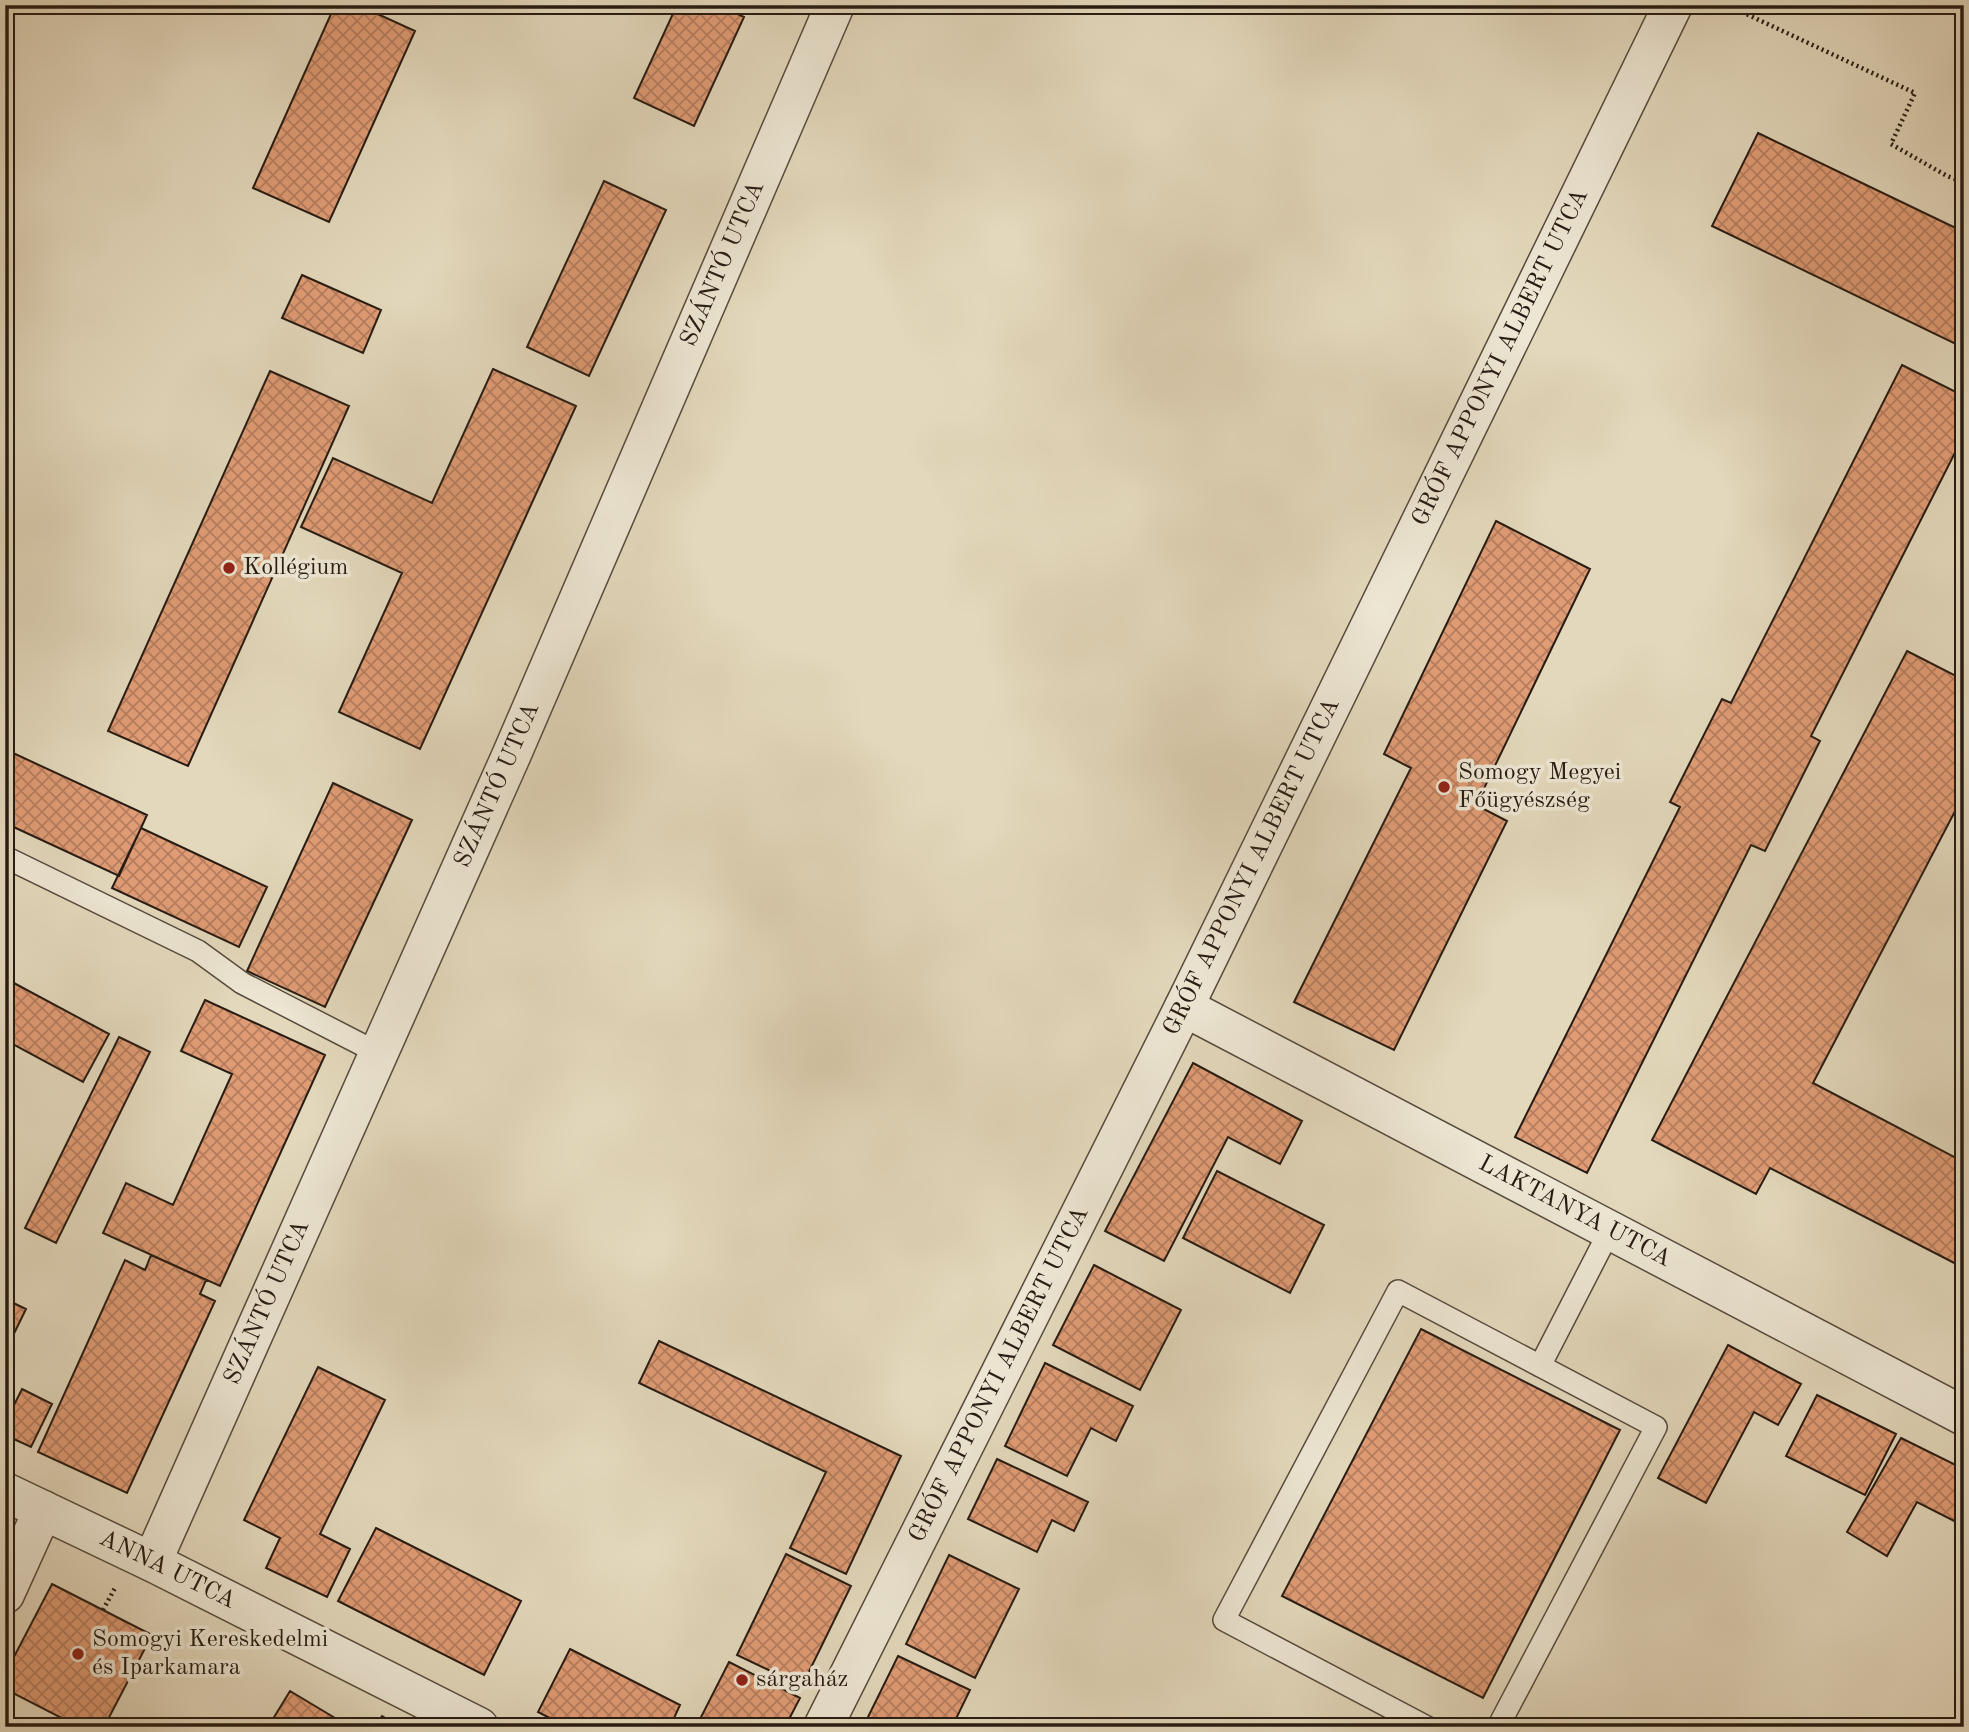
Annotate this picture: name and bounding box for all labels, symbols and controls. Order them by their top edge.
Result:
street label: SZÁNTÓ UTCA [677,178,769,350]
street label: GRÓF APPONYI ALBERT UTCA [1409,185,1593,530]
place label: Kollégium [243,556,348,580]
marker: Kollégium [221,560,237,576]
street label: GRÓF APPONYI ALBERT UTCA [1160,695,1345,1040]
street label: SZÁNTÓ UTCA [451,700,544,871]
place label: Somogy Megyei Főügyészség [1458,761,1621,813]
marker: Somogy Megyei Főügyészség [1436,779,1452,795]
street label: LAKTANYA UTCA [1474,1152,1675,1272]
street label: GRÓF APPONYI ALBERT UTCA [906,1203,1094,1546]
street label: SZÁNTÓ UTCA [221,1217,315,1388]
street label: ANNA UTCA [95,1527,239,1614]
place label: Somogyi Kereskedelmi és Iparkamara [92,1628,328,1680]
marker: Somogyi Kereskedelmi és Iparkamara [70,1646,86,1662]
place label: sárgaház [756,1668,848,1692]
marker: sárgaház [734,1672,750,1688]

